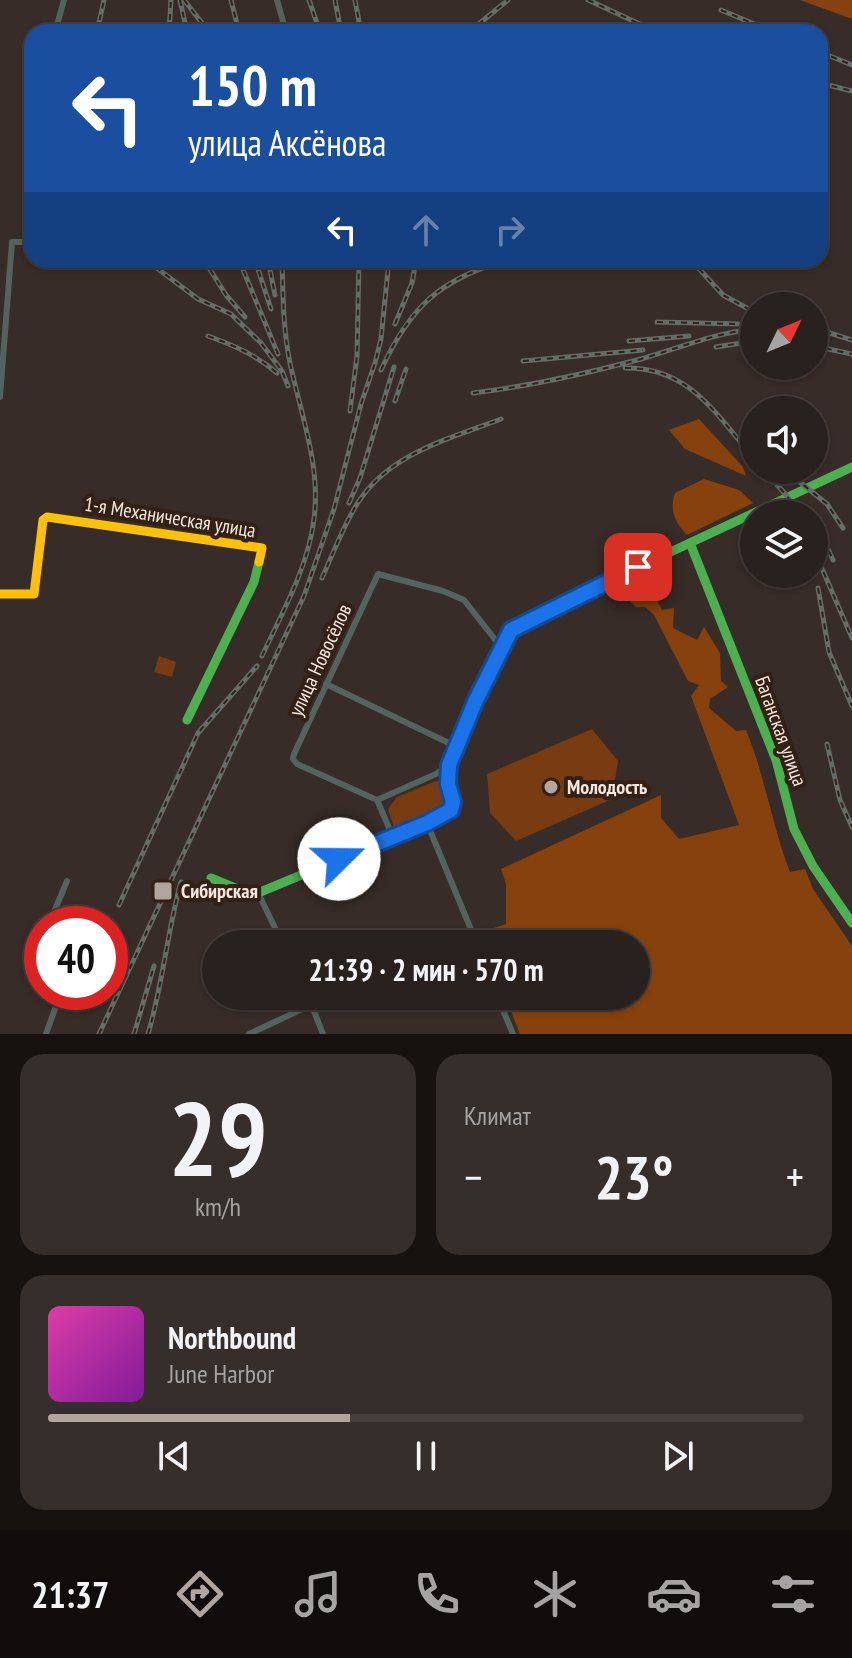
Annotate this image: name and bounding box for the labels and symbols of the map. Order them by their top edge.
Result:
north arrow [740,292,828,380]
street label: 1-я Механическая улица [83,491,257,543]
pin [604,533,672,601]
street label: улица Новосёлов [283,600,357,720]
street label: Баганская улица [749,672,813,790]
place label: Молодость [567,774,647,800]
marker: Молодость [542,778,560,796]
position arrow [297,817,381,901]
place label: Сибирская [181,878,258,904]
marker: Сибирская [152,880,174,902]
speed limit sign: 40 [24,906,128,1010]

